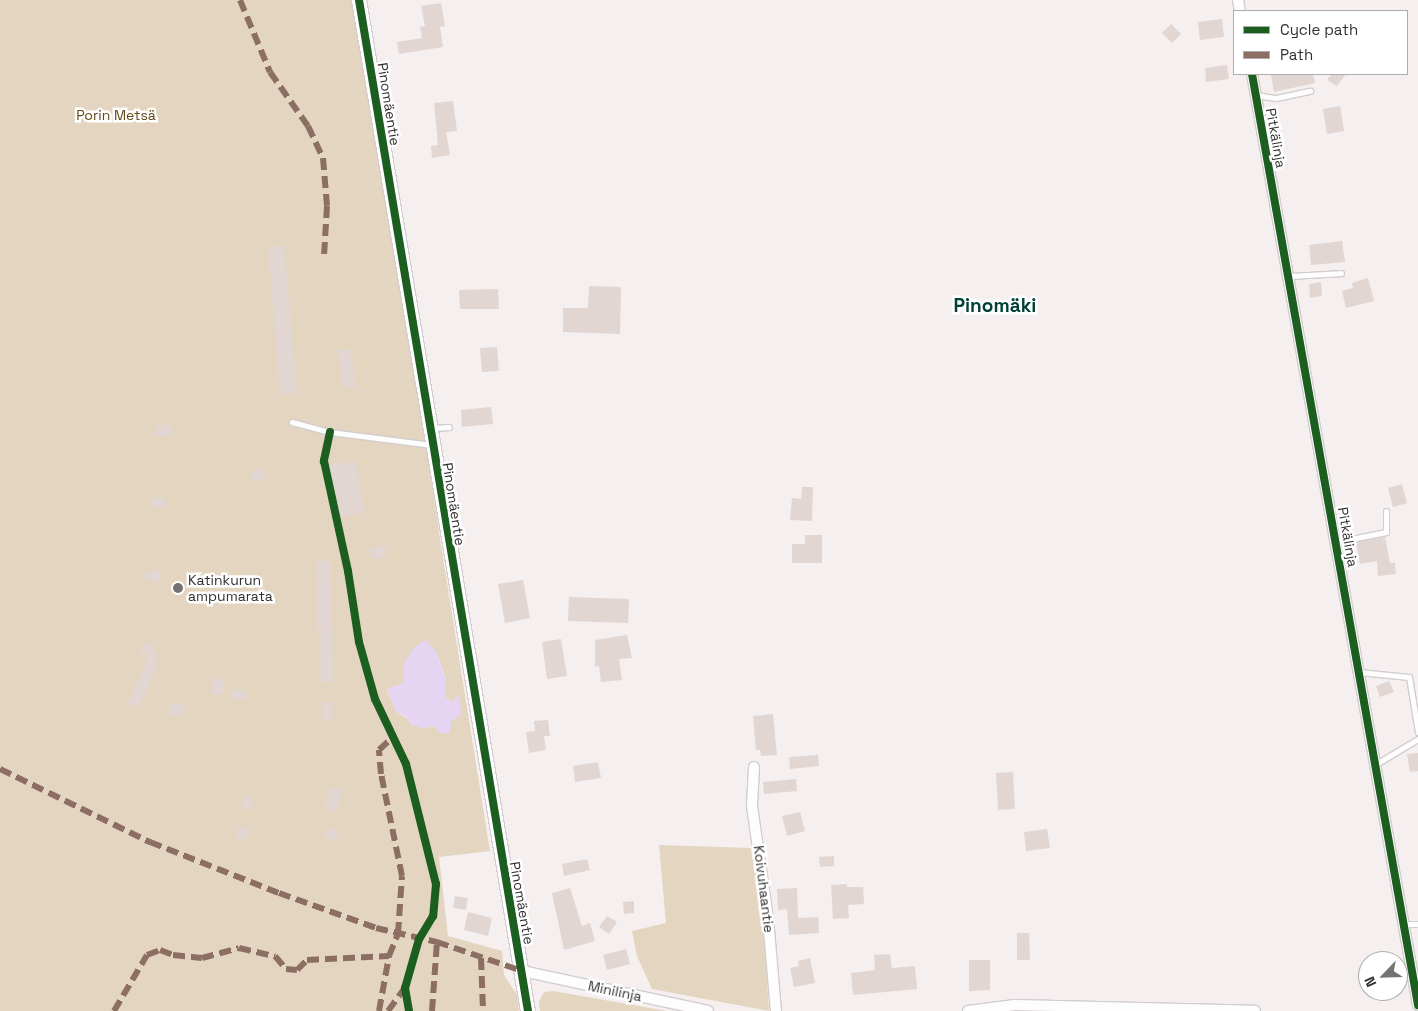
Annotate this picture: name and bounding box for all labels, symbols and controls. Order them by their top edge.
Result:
legend [1233,10,1408,75]
text: Cycle path [1280,20,1358,39]
text: Path [1280,45,1313,64]
street label: Pinomäentie [374,61,404,147]
park label: Porin Metsä [76,107,156,123]
street label: Pitkälinja [1262,107,1290,169]
district label: Pinomäki [954,295,1036,317]
street label: Pinomäentie [439,461,469,547]
street label: Pitkälinja [1334,506,1362,568]
place label: Katinkurun ampumarata [188,572,273,604]
marker: Katinkurun ampumarata [172,582,184,594]
street label: Koivuhaantie [750,844,778,934]
street label: Pinomäentie [506,860,538,946]
north arrow [1358,951,1408,1001]
text: N [1360,974,1380,990]
street label: Minilinja [587,977,643,1005]

